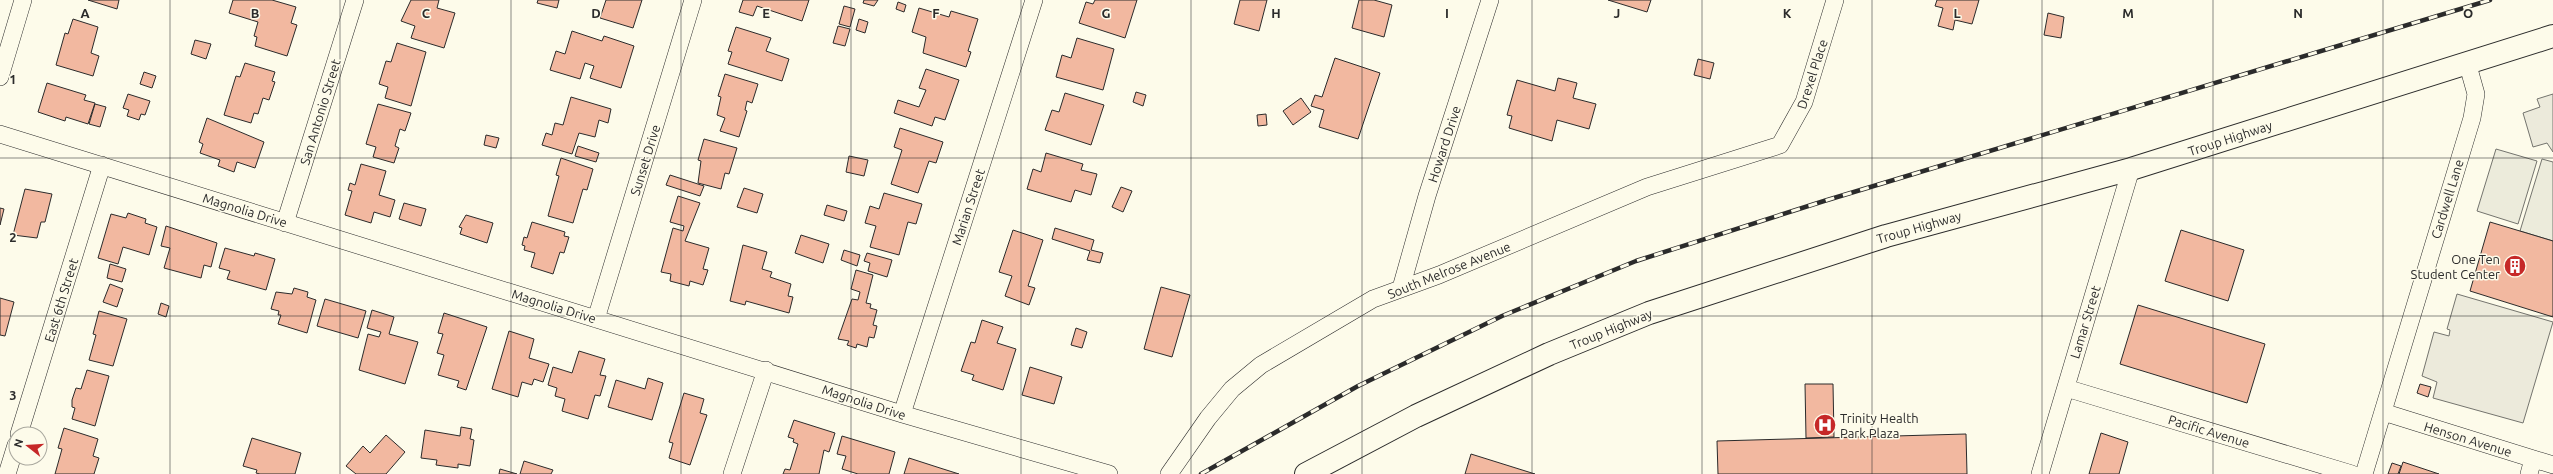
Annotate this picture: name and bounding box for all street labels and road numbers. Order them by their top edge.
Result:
street label: Drexel Place [1794,37,1830,111]
street label: San Antonio Street [297,57,343,167]
street label: Howard Drive [1425,104,1463,184]
street label: Troup Highway [2186,118,2274,158]
street label: Sunset Drive [628,123,662,197]
street label: Cardwell Lane [2428,158,2466,240]
street label: Marian Street [949,167,987,247]
street label: Magnolia Drive [201,191,289,229]
street label: Troup Highway [1875,208,1963,246]
street label: South Melrose Avenue [1385,239,1513,301]
street label: East 6th Street [42,256,80,344]
street label: Lamar Street [2067,284,2103,360]
street label: Magnolia Drive [510,287,598,325]
street label: Troup Highway [1568,306,1654,352]
street label: Magnolia Drive [820,382,908,422]
street label: Pacific Avenue [2167,412,2251,450]
street label: Henson Avenue [2422,419,2514,459]

